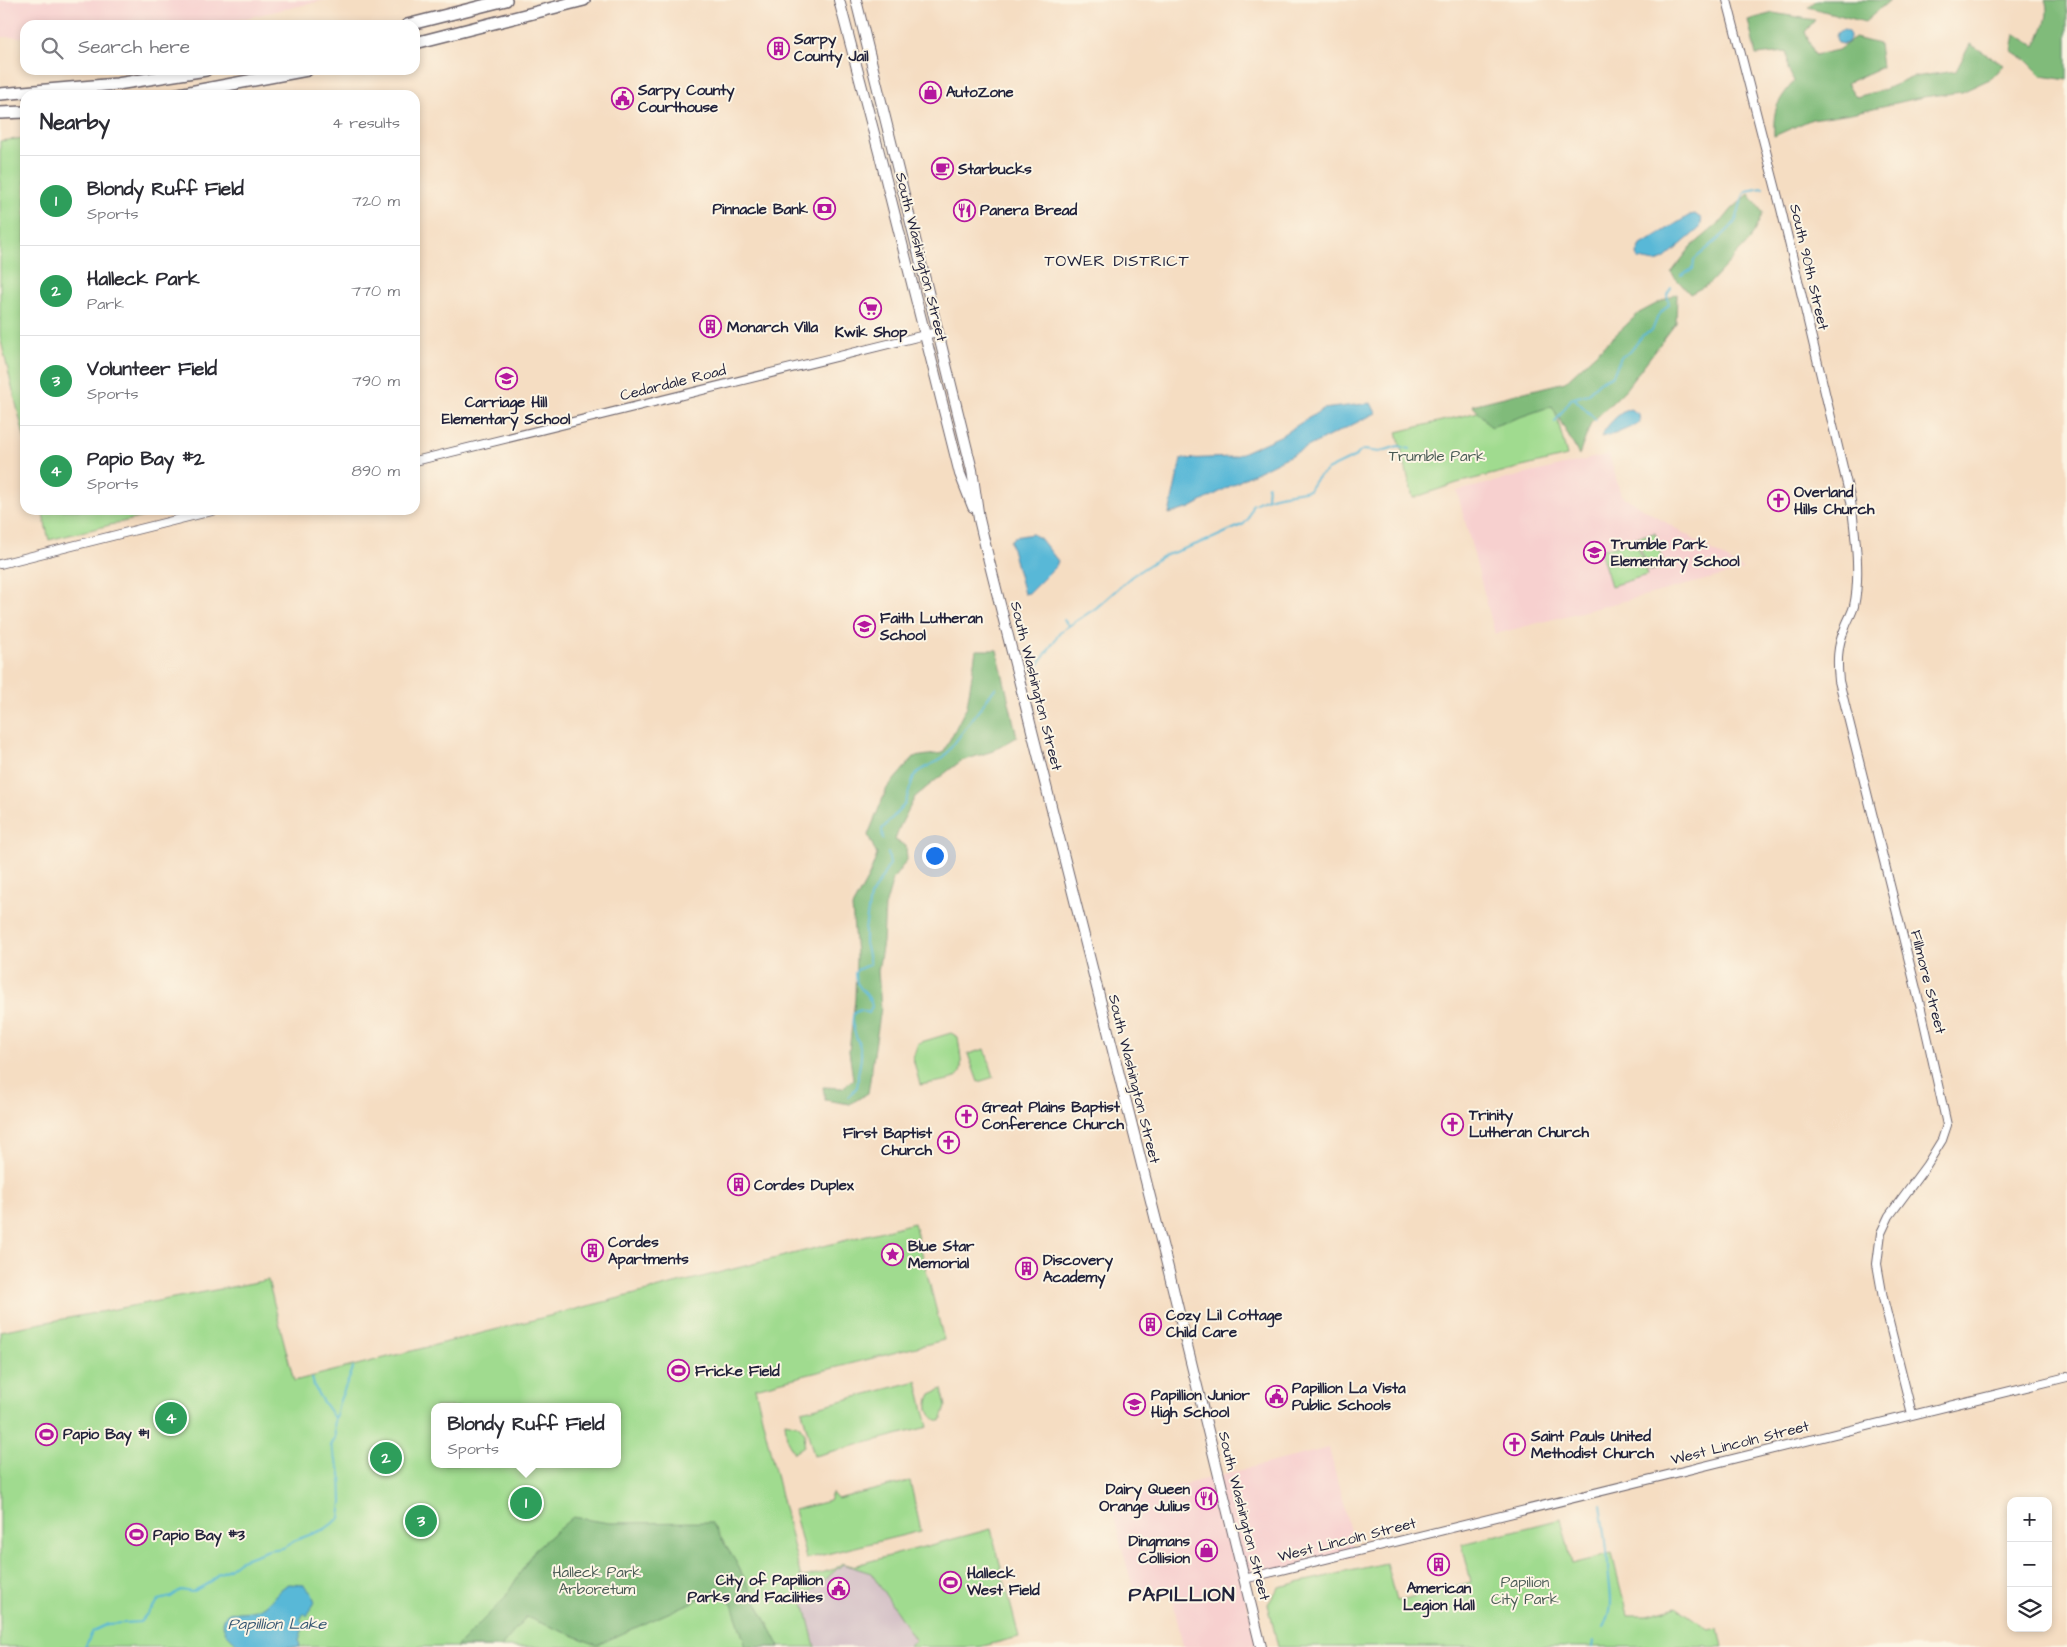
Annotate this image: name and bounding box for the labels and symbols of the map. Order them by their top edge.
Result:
place label: Sarpy County Jail [793,29,869,68]
building icon: Sarpy County Jail [766,36,790,60]
place label: Sarpy County Courthouse [637,80,735,118]
shop icon: AutoZone [918,80,942,104]
place label: AutoZone [946,82,1014,103]
public building icon: Sarpy County Courthouse [610,87,634,111]
cafe icon: Starbucks [930,157,954,181]
place label: Starbucks [957,159,1032,180]
street label: South Washington Street [889,170,952,344]
bank icon: Pinnacle Bank [812,197,836,221]
restaurant icon: Panera Bread [952,198,976,222]
place label: Pinnacle Bank [713,199,809,220]
place label: Panera Bread [980,200,1077,221]
street label: South 90th Street [1784,202,1834,332]
district label: TOWER DISTRICT [1044,250,1190,272]
supermarket icon: Kwik Shop [859,297,883,321]
building icon: Monarch Villa [699,315,723,339]
place label: Monarch Villa [727,317,819,338]
place label: Kwik Shop [835,322,908,343]
street label: Cedardale Road [618,360,729,406]
school or university icon: Carriage Hill Elementary School [494,367,518,391]
place label: Carriage Hill Elementary School [442,392,571,431]
park label: Trumble Park [1389,446,1485,467]
place label: Overland Hills Church [1794,482,1875,520]
church icon: Overland Hills Church [1766,489,1790,513]
place label: Trumble Park Elementary School [1610,534,1740,573]
school or university icon: Trumble Park Elementary School [1583,541,1607,565]
street label: South Washington Street [1004,599,1067,773]
place label: Faith Lutheran School [879,608,983,646]
school or university icon: Faith Lutheran School [852,615,876,639]
your location [922,843,948,869]
street label: Fillmore Street [1905,928,1951,1036]
street label: South Washington Street [1102,992,1165,1166]
place label: Great Plains Baptist Conference Church [982,1097,1125,1135]
church icon: Great Plains Baptist Conference Church [954,1104,978,1128]
place label: Trinity Lutheran Church [1468,1105,1589,1143]
church icon: Trinity Lutheran Church [1441,1112,1465,1136]
place label: First Baptist Church [843,1123,933,1161]
church icon: First Baptist Church [936,1130,960,1154]
building icon: Cordes Duplex [726,1173,750,1197]
place label: Cordes Duplex [754,1175,855,1196]
place label: Cordes Apartments [608,1232,689,1270]
place label: Blue Star Memorial [908,1236,975,1274]
building icon: Cordes Apartments [580,1239,604,1263]
place icon: Blue Star Memorial [880,1243,904,1267]
place label: Discovery Academy [1043,1250,1114,1289]
building icon: Discovery Academy [1015,1257,1039,1281]
place label: Cozy Lil Cottage Child Care [1166,1305,1282,1343]
building icon: Cozy Lil Cottage Child Care [1138,1312,1162,1336]
sports icon: Fricke Field [667,1359,691,1383]
place label: Fricke Field [695,1361,780,1382]
place label: Papillion La Vista Public Schools [1292,1378,1406,1416]
place label: Papillion Junior High School [1151,1385,1251,1425]
public building icon: Papillion La Vista Public Schools [1264,1385,1288,1409]
school or university icon: Papillion Junior High School [1123,1392,1147,1416]
pin: 4 [155,1399,187,1437]
street label: West Lincoln Street [1669,1416,1811,1470]
sports icon: Papio Bay #1 [35,1422,59,1446]
place label: Papio Bay #1 [63,1424,149,1446]
place label: Saint Pauls United Methodist Church [1530,1426,1654,1464]
street label: South Washington Street [1212,1429,1275,1603]
church icon: Saint Pauls United Methodist Church [1503,1433,1527,1457]
pin: 2 [370,1439,402,1477]
place label: Dairy Queen Orange Julius [1099,1479,1190,1519]
pin: 1 [510,1484,542,1522]
restaurant icon: Dairy Queen Orange Julius [1194,1486,1218,1510]
pin: 3 [405,1502,437,1540]
street label: West Lincoln Street [1276,1513,1418,1567]
sports icon: Papio Bay #3 [125,1523,149,1547]
place label: Papio Bay #3 [153,1525,245,1547]
place label: Dingmans Collision [1128,1531,1190,1569]
shop icon: Dingmans Collision [1194,1538,1218,1562]
building icon: American Legion Hall [1427,1553,1451,1577]
park label: Halleck Park Arboretum [553,1562,641,1600]
place label: Halleck West Field [966,1563,1040,1601]
place label: City of Papillion Parks and Facilities [688,1570,823,1608]
sports icon: Halleck West Field [939,1570,963,1594]
park label: Papilion City Park [1491,1572,1559,1611]
public building icon: City of Papillion Parks and Facilities [827,1577,851,1601]
place label: American Legion Hall [1403,1578,1476,1618]
district label: PAPILLION [1128,1581,1236,1609]
water label: Papillion Lake [228,1613,327,1635]

